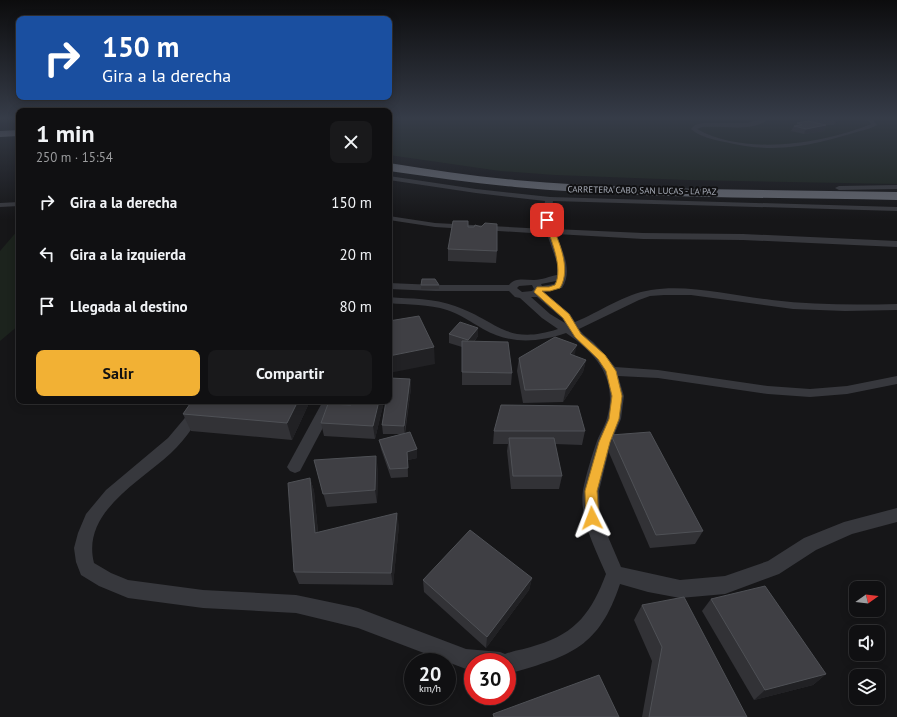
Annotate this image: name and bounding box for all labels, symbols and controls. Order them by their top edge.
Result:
text: 150 m [102,28,179,65]
icon: right [36,32,88,84]
text: Gira a la derecha [102,64,231,87]
text: 1 min [36,118,95,149]
button: close [330,121,372,163]
text: 250 m · 15:54 [36,149,113,166]
street label: CARRETERA CABO SAN LUCAS - LA PAZ [567,183,717,197]
icon: right [36,191,58,213]
text: Gira a la derecha [70,193,177,212]
text: 150 m [331,193,372,212]
pin [530,203,564,237]
icon: arrive [536,209,558,231]
icon: left [36,243,58,265]
text: Gira a la izquierda [70,245,186,264]
text: 20 m [339,245,372,264]
icon: arrive [36,295,58,317]
text: Llegada al destino [70,297,188,316]
text: 80 m [339,297,372,316]
button: Salir [36,350,200,396]
button: Compartir [208,350,372,396]
position arrow [571,497,613,539]
north arrow [849,581,885,617]
map controls [849,581,885,705]
button: sound [849,625,885,661]
speed limit sign: 30 [464,653,516,705]
text: 20 [419,661,441,687]
button: layers [849,669,885,705]
text: km/h [419,682,441,695]

